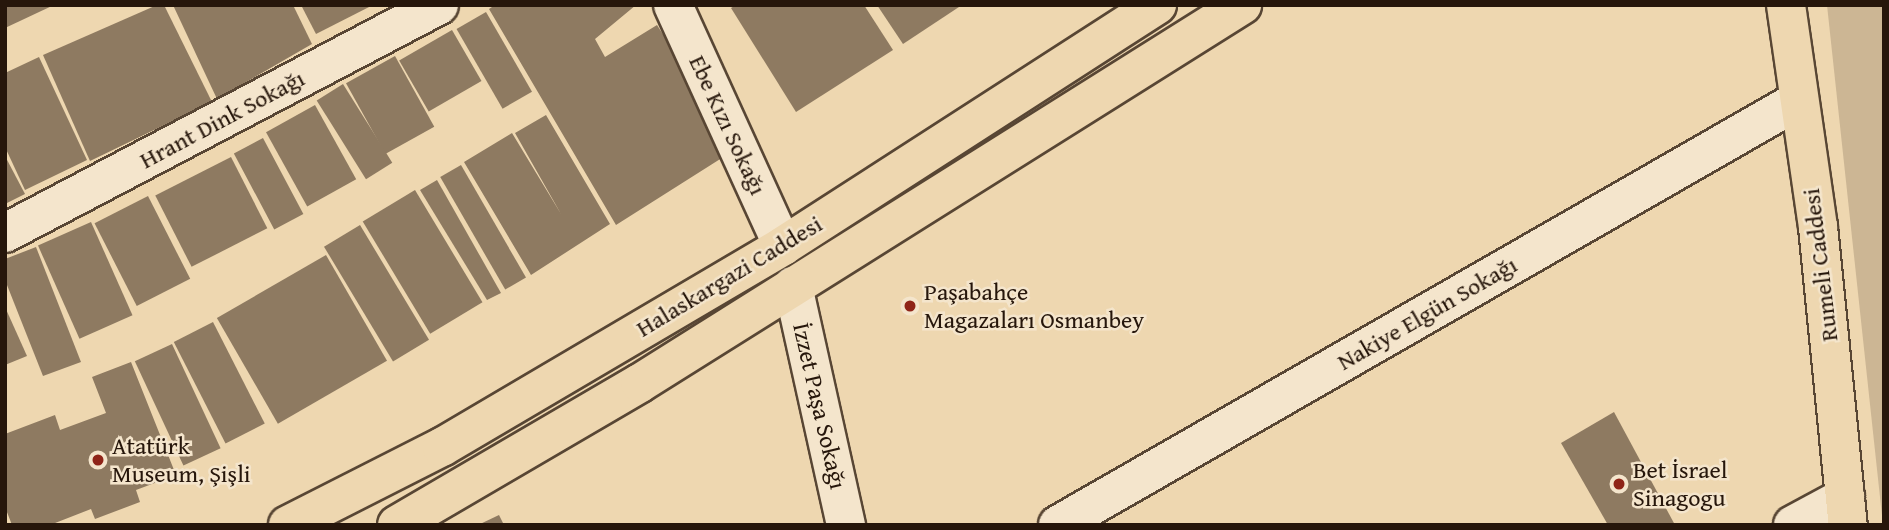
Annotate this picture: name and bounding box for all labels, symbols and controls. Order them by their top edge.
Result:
street label: Ebe Kızı Sokağı [683,51,773,199]
street label: Hrant Dink Sokağı [135,63,309,175]
street label: Rumeli Caddesi [1796,187,1844,343]
street label: Halaskargazi Caddesi [631,209,827,343]
street label: Nakiye Elgün Sokağı [1332,250,1522,376]
place label: Paşabahçe Magazaları Osmanbey [924,278,1144,334]
marker: Paşabahçe Magazaları Osmanbey [902,298,918,314]
street label: İzzet Paşa Sokağı [787,320,853,492]
place label: Atatürk Museum, Şişli [112,432,251,488]
marker: Atatürk Museum, Şişli [90,452,106,468]
place label: Bet İsrael Sinagogu [1633,456,1728,512]
marker: Bet İsrael Sinagogu [1611,476,1627,492]

